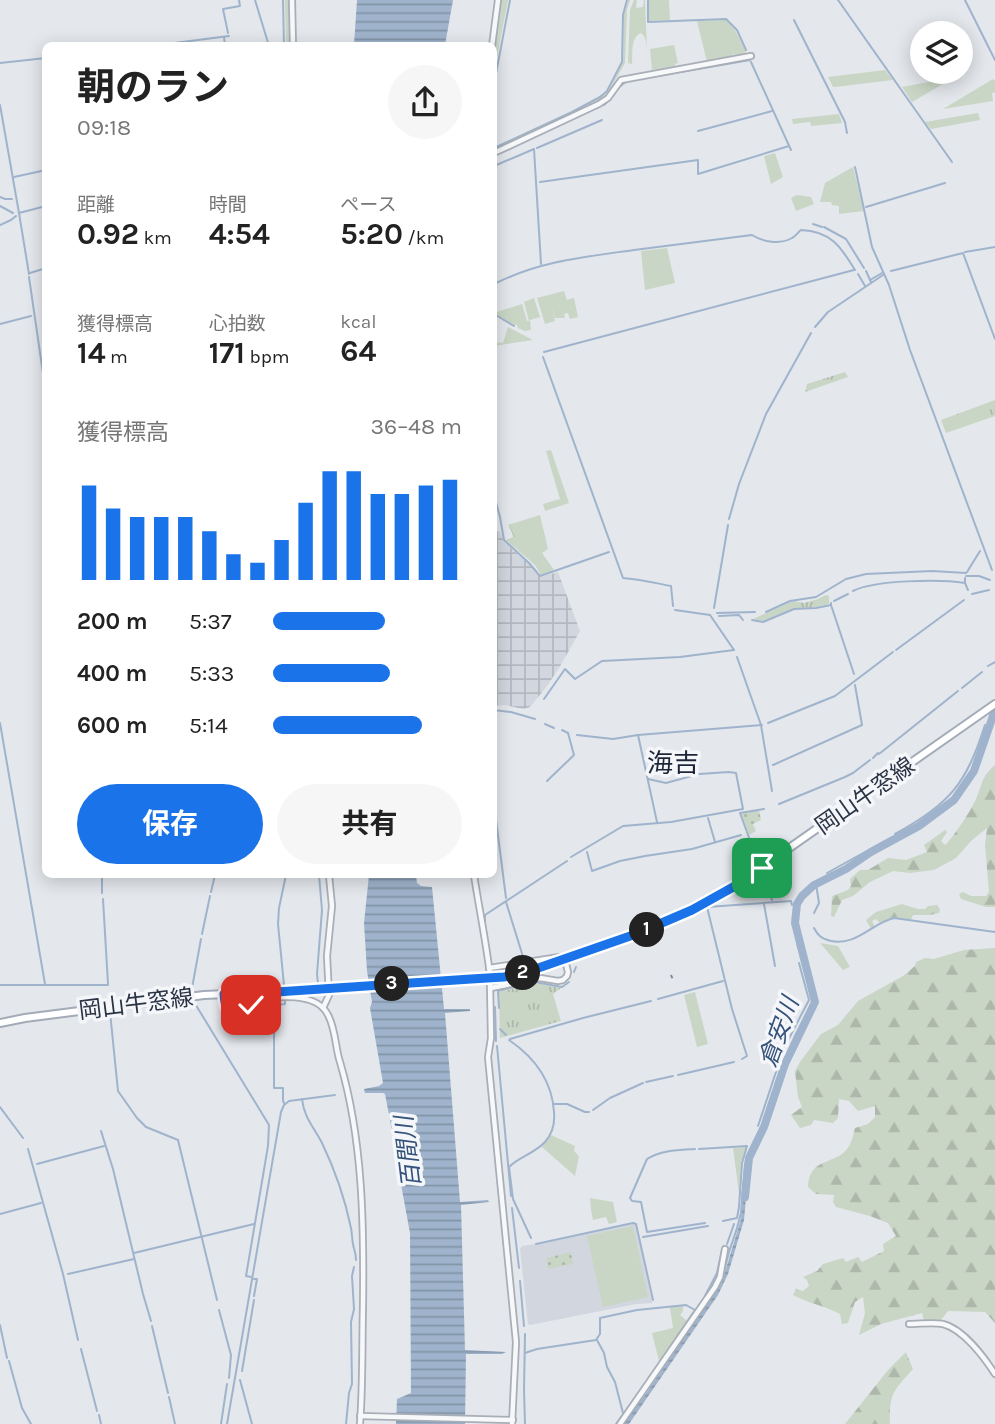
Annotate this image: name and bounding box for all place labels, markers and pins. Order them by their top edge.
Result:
pin [732,838,792,898]
pin: 1 [630,912,664,948]
pin: 2 [505,956,540,990]
pin: 3 [374,967,410,1002]
pin [221,975,281,1035]

